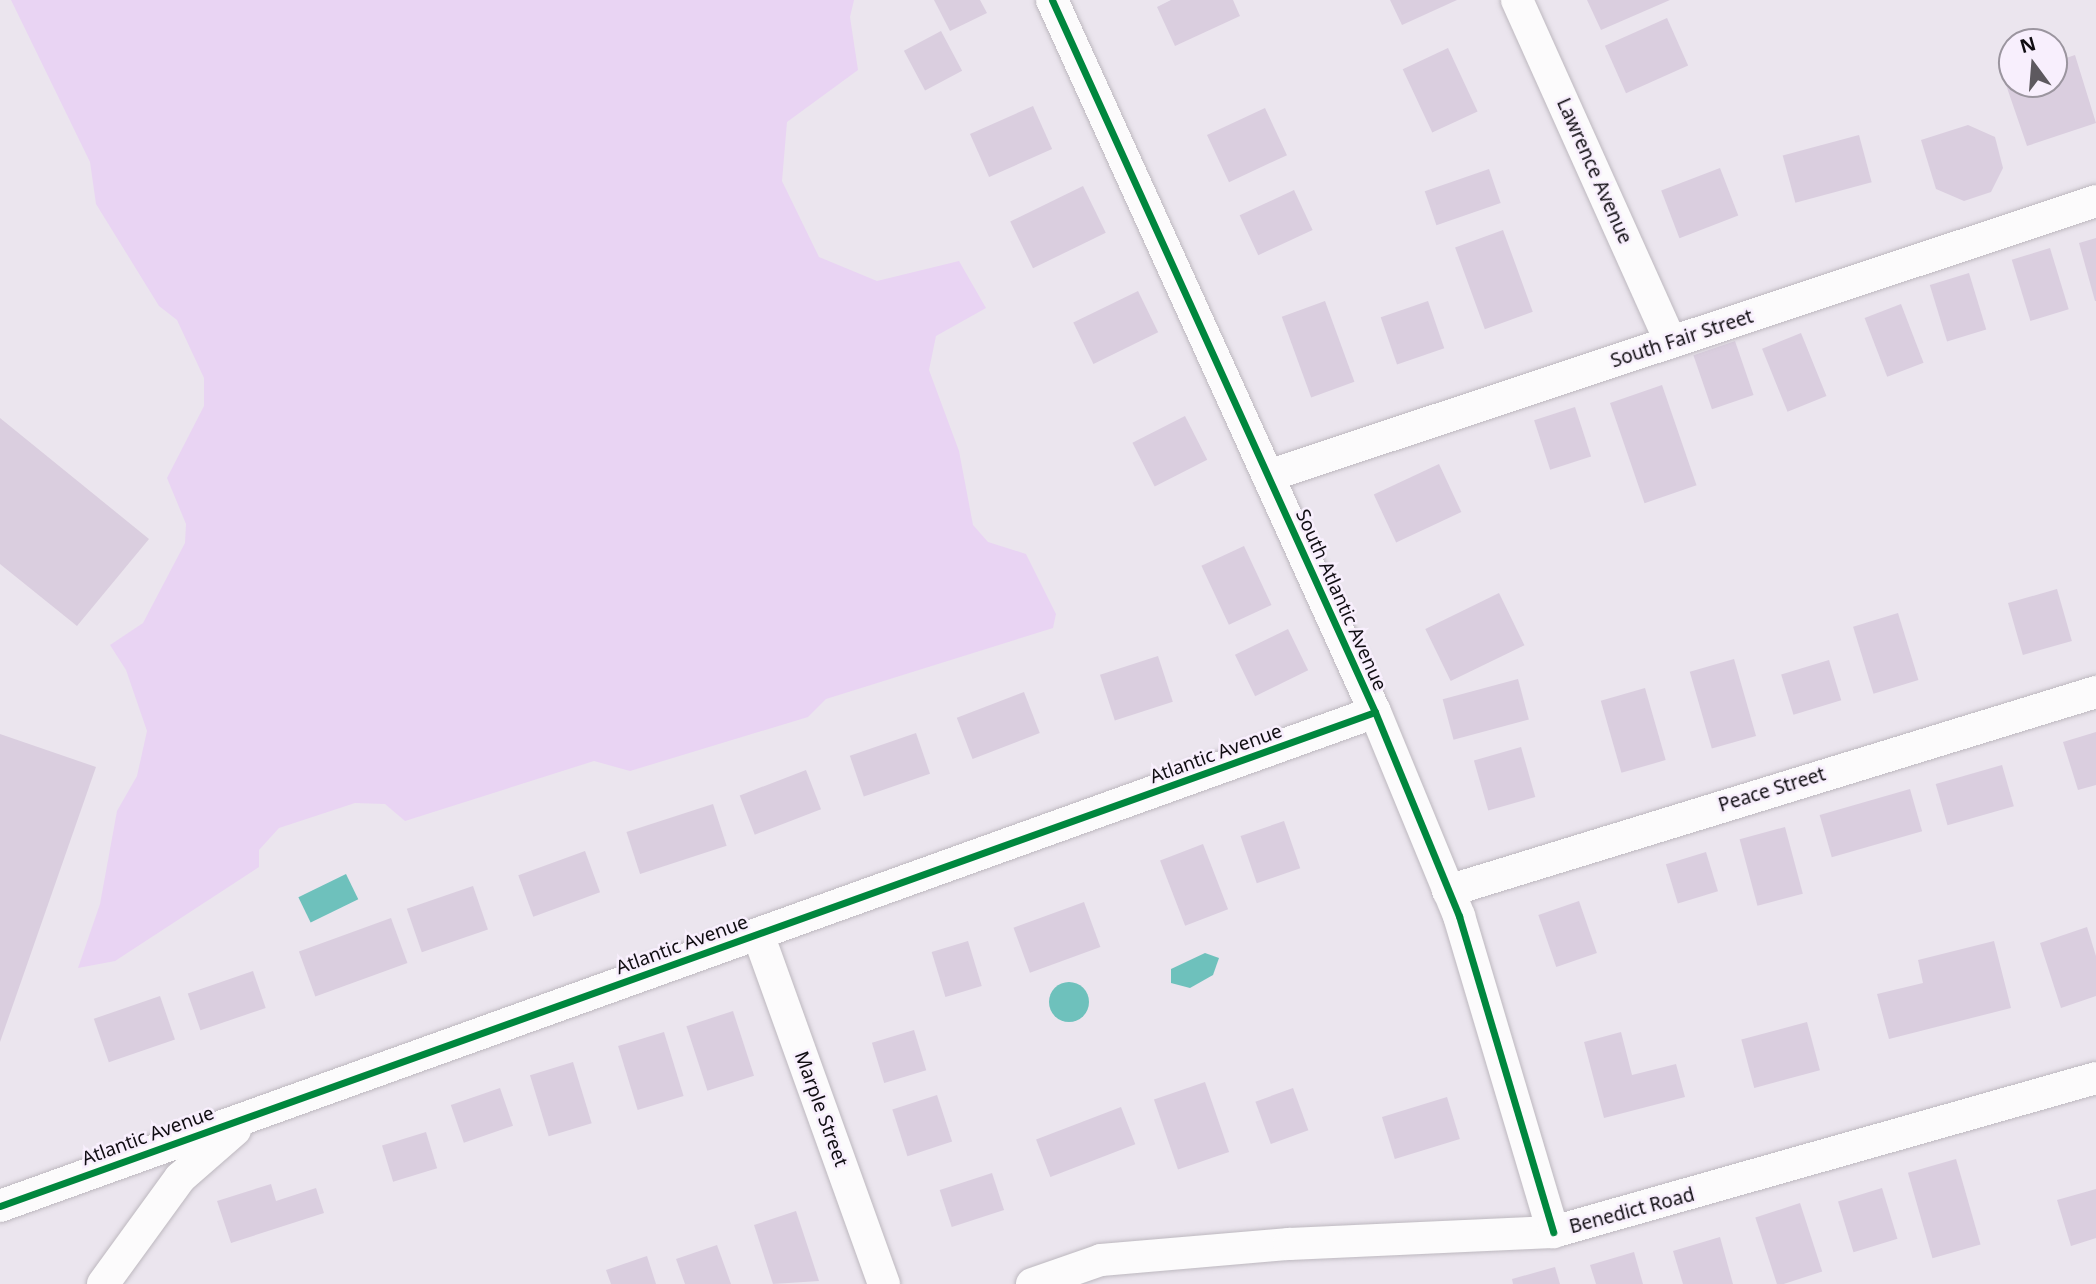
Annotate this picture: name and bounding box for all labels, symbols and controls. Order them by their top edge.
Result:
north arrow [1998,28,2068,98]
text: N [2017,30,2039,59]
street label: Lawrence Avenue [1552,95,1636,247]
street label: South Fair Street [1608,305,1756,373]
street label: South Atlantic Avenue [1291,506,1391,694]
street label: Atlantic Avenue [1147,720,1285,788]
street label: Peace Street [1716,763,1828,817]
street label: Atlantic Avenue [613,911,751,979]
street label: Marple Street [790,1048,852,1170]
street label: Atlantic Avenue [79,1102,217,1170]
street label: Benedict Road [1567,1183,1697,1239]

